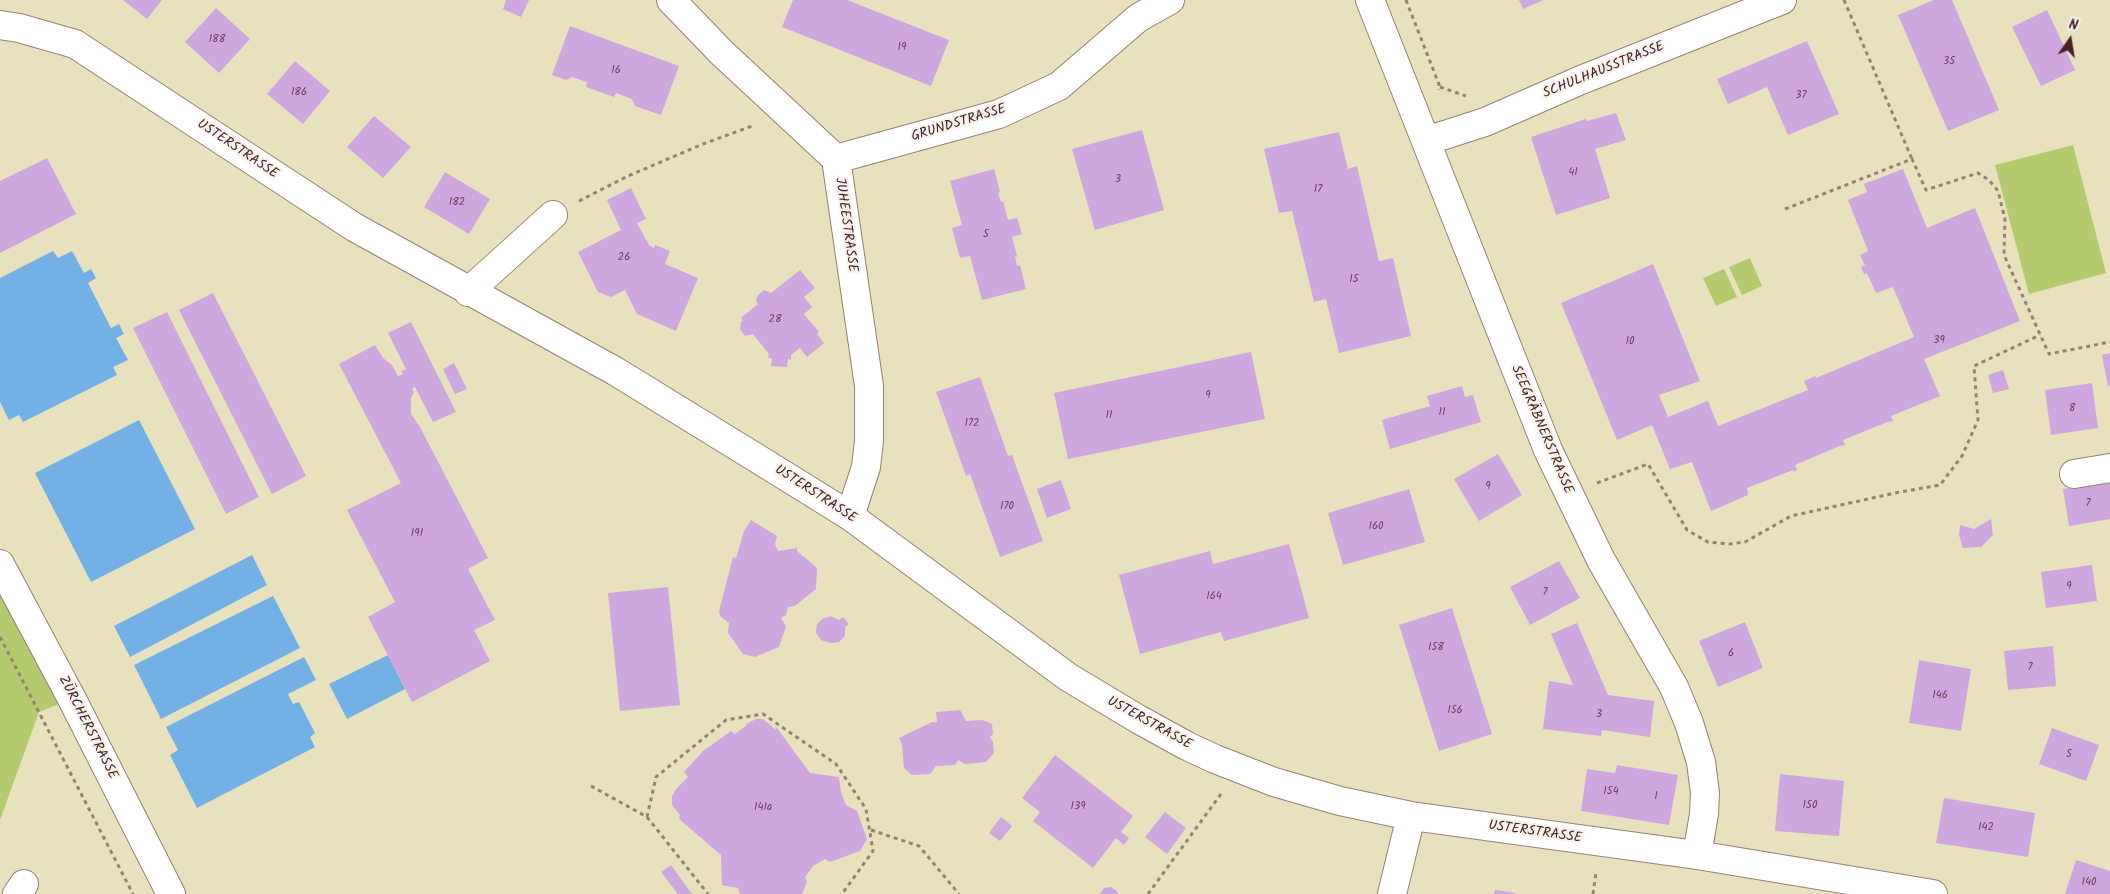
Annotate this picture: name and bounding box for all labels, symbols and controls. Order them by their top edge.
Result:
text: N [2067,14,2080,37]
north arrow [2045,15,2095,65]
house number: 188 [209,33,225,47]
street label: SCHULHAUSSTRASSE [1541,39,1667,103]
house number: 19 [898,41,906,55]
house number: 35 [1943,55,1955,69]
house number: 16 [611,64,621,78]
house number: 186 [291,86,307,100]
house number: 37 [1795,89,1807,103]
street label: GRUNDSTRASSE [910,102,1008,146]
street label: USTERSTRASSE [193,117,281,183]
house number: 41 [1568,166,1578,180]
house number: 3 [1115,173,1121,187]
street label: JUHEESTRASSE [830,177,860,273]
house number: 17 [1314,183,1322,197]
house number: 182 [449,196,465,210]
house number: 5 [983,228,989,242]
house number: 26 [618,251,630,265]
house number: 15 [1349,273,1359,287]
house number: 28 [768,313,782,327]
house number: 39 [1933,334,1945,348]
house number: 10 [1626,335,1634,349]
street label: SEEGRÄBNERSTRASSE [1506,363,1576,497]
house number: 9 [1205,389,1211,403]
house number: 8 [2069,402,2075,416]
house number: 11 [1439,406,1445,420]
house number: 11 [1106,409,1112,423]
house number: 172 [965,417,979,431]
street label: USTERSTRASSE [771,462,859,528]
house number: 9 [1485,480,1491,494]
house number: 7 [2085,497,2091,511]
house number: 170 [1000,500,1014,514]
house number: 160 [1368,520,1384,534]
house number: 191 [411,527,423,541]
house number: 9 [2066,580,2072,594]
house number: 7 [1542,586,1548,600]
house number: 164 [1206,590,1222,604]
house number: 158 [1428,641,1444,655]
house number: 6 [1728,647,1734,661]
house number: 7 [2027,661,2033,675]
street label: ZÜRCHERSTRASSE [54,673,120,783]
house number: 146 [1932,689,1948,703]
street label: USTERSTRASSE [1104,694,1194,754]
house number: 156 [1447,704,1463,718]
house number: 3 [1596,708,1602,722]
house number: 5 [2066,748,2072,762]
house number: 154 [1603,785,1619,799]
house number: 1 [1654,790,1658,804]
house number: 150 [1803,799,1817,813]
house number: 139 [1070,800,1086,814]
house number: 141a [754,801,772,815]
street label: USTERSTRASSE [1487,818,1583,848]
house number: 142 [1978,821,1994,835]
house number: 140 [2081,876,2097,890]

